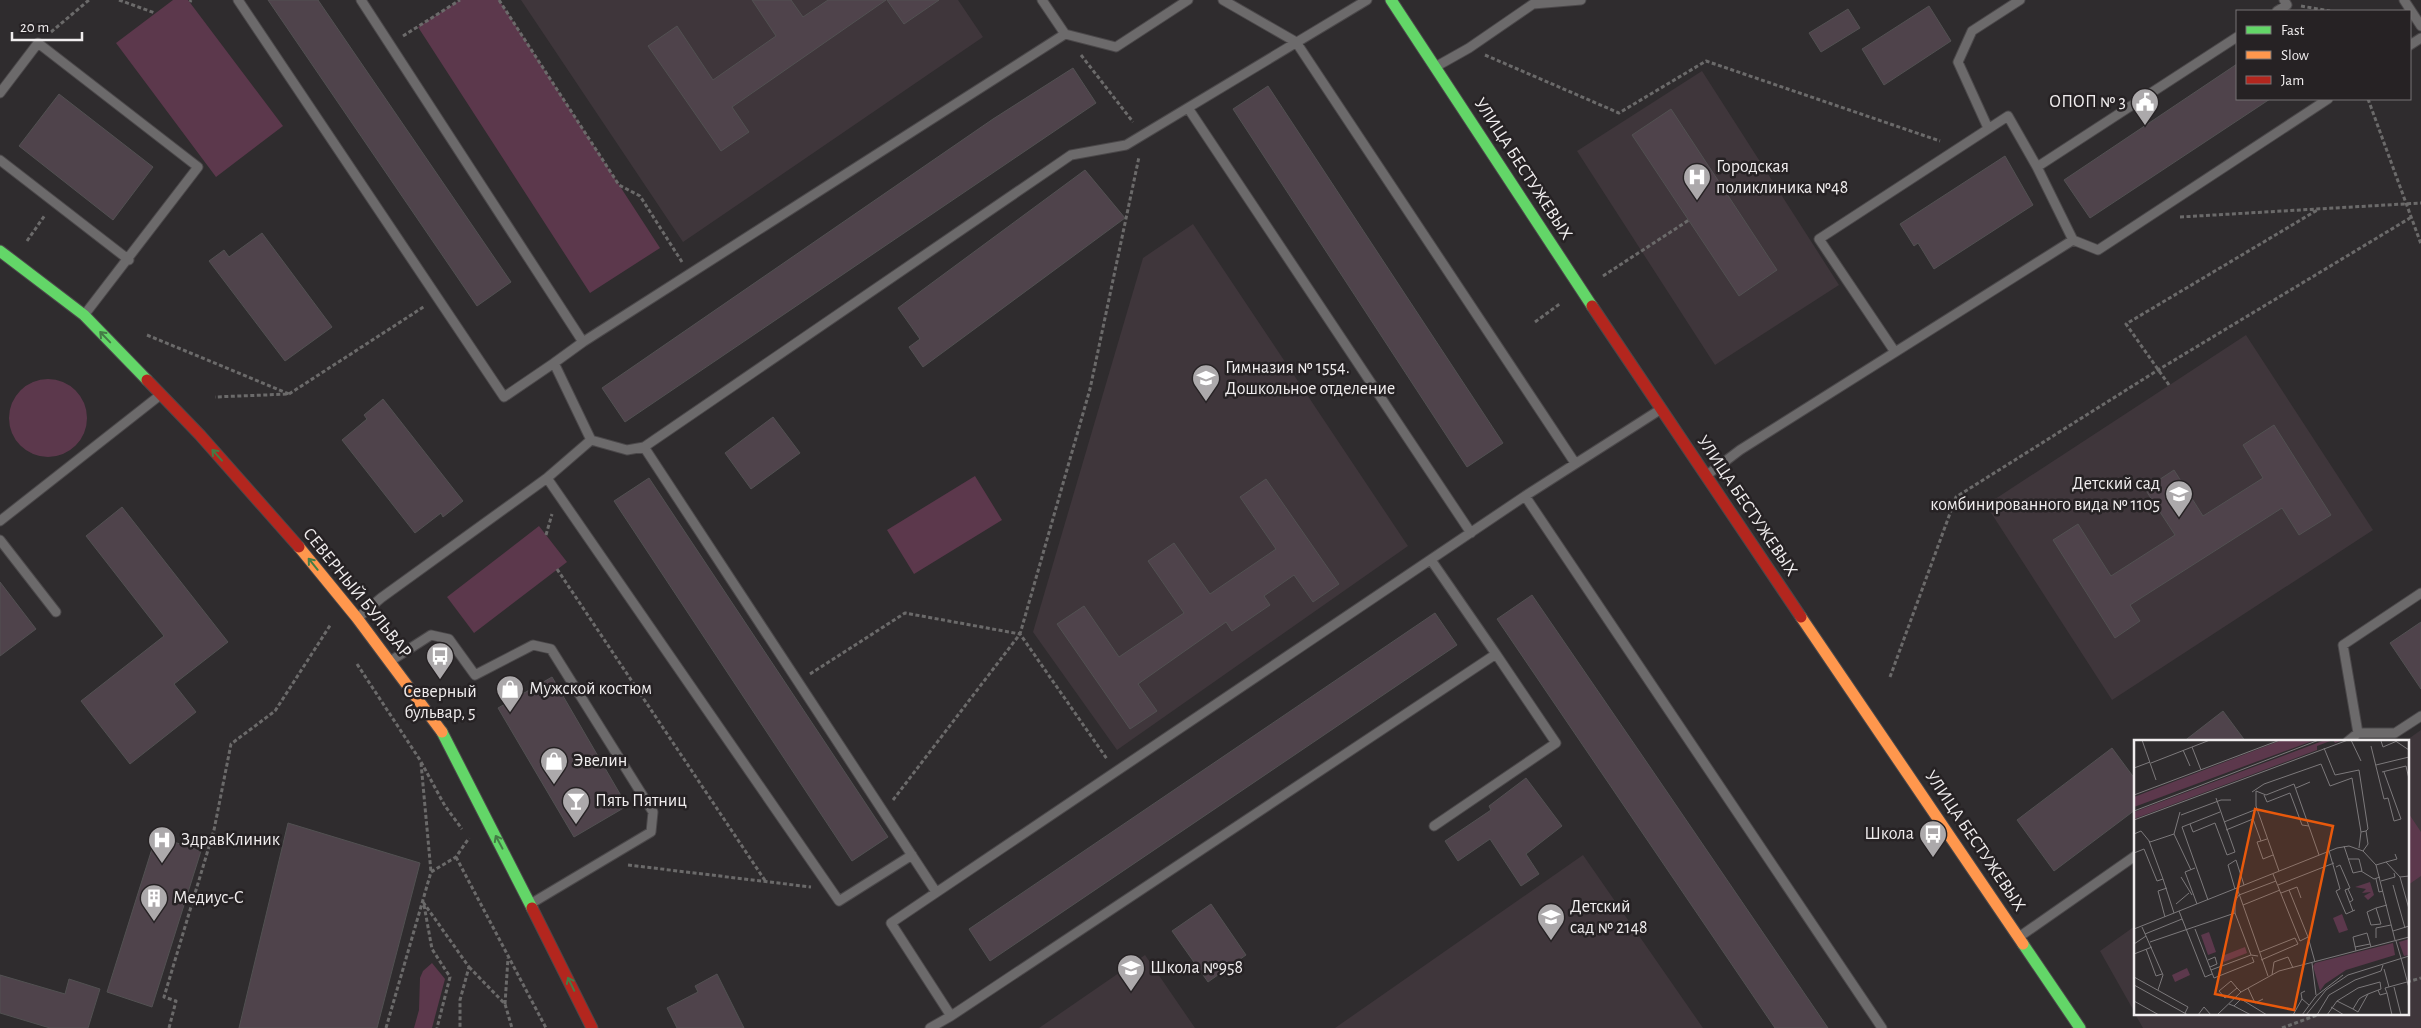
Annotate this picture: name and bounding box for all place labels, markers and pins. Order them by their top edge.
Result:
public building icon: ОПОП № 3 [2130,87,2160,126]
place label: ОПОП № 3 [2049,93,2126,111]
place label: Городская поликлиника №48 [1716,158,1848,197]
hospital icon: Городская поликлиника №48 [1682,162,1712,201]
place label: Гимназия № 1554. Дошкольное отделение [1225,359,1395,398]
school or university icon: Гимназия № 1554. Дошкольное отделение [1191,363,1221,402]
place label: Детский сад комбинированного вида № 1105 [1930,475,2160,514]
school or university icon: Детский сад комбинированного вида № 1105 [2164,479,2194,518]
bus stop icon: Северный бульвар, 5 [425,641,455,680]
shop icon: Мужской костюм [495,674,525,713]
place label: Мужской костюм [529,680,652,698]
place label: Северный бульвар, 5 [403,683,477,722]
shop icon: Эвелин [539,746,569,785]
place label: Эвелин [573,752,627,770]
bar icon: Пять Пятниц [561,786,591,825]
place label: Пять Пятниц [595,792,687,810]
bus stop icon: Школа [1918,819,1948,858]
hospital icon: ЗдравКлиник [147,825,177,864]
place label: Школа [1864,825,1914,843]
place label: ЗдравКлиник [181,831,281,849]
building icon: Медиус-С [139,883,169,922]
place label: Медиус-С [173,889,244,907]
place label: Детский сад № 2148 [1570,898,1648,937]
school or university icon: Детский сад № 2148 [1536,902,1566,941]
school or university icon: Школа №958 [1116,953,1146,992]
place label: Школа №958 [1150,959,1243,977]

